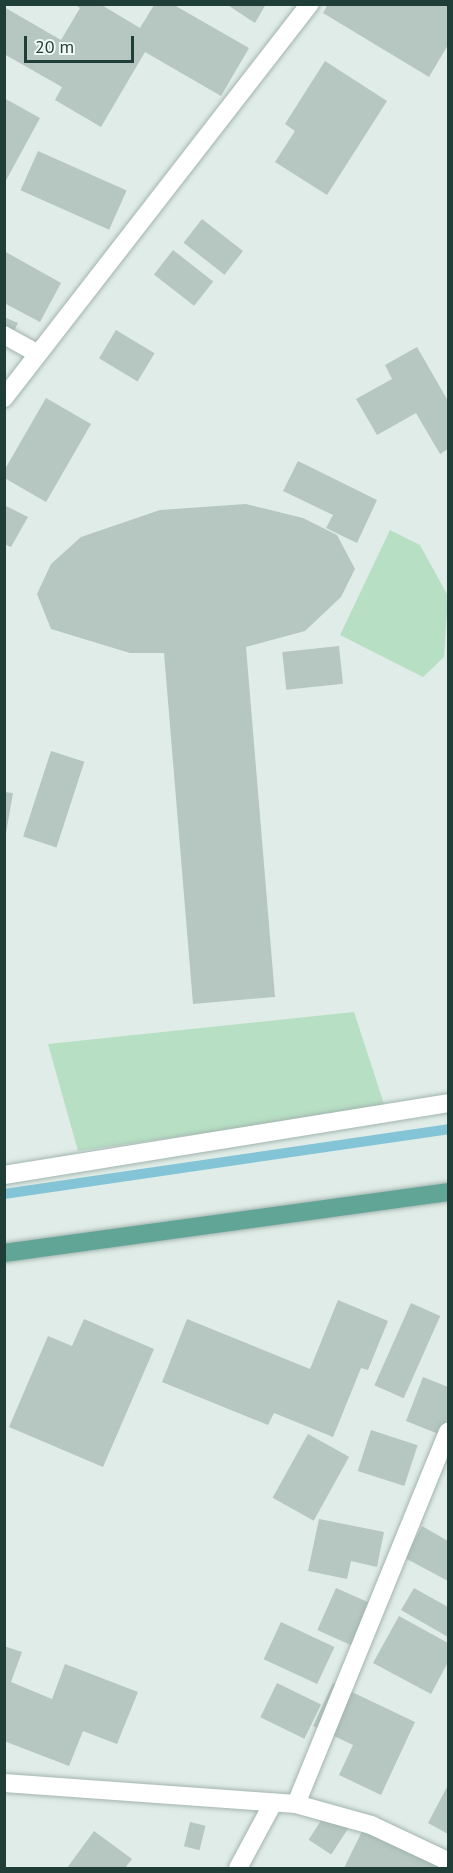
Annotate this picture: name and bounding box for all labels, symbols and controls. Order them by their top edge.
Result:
scale bar [27,24,136,62]
text: 20 m [35,35,74,58]

